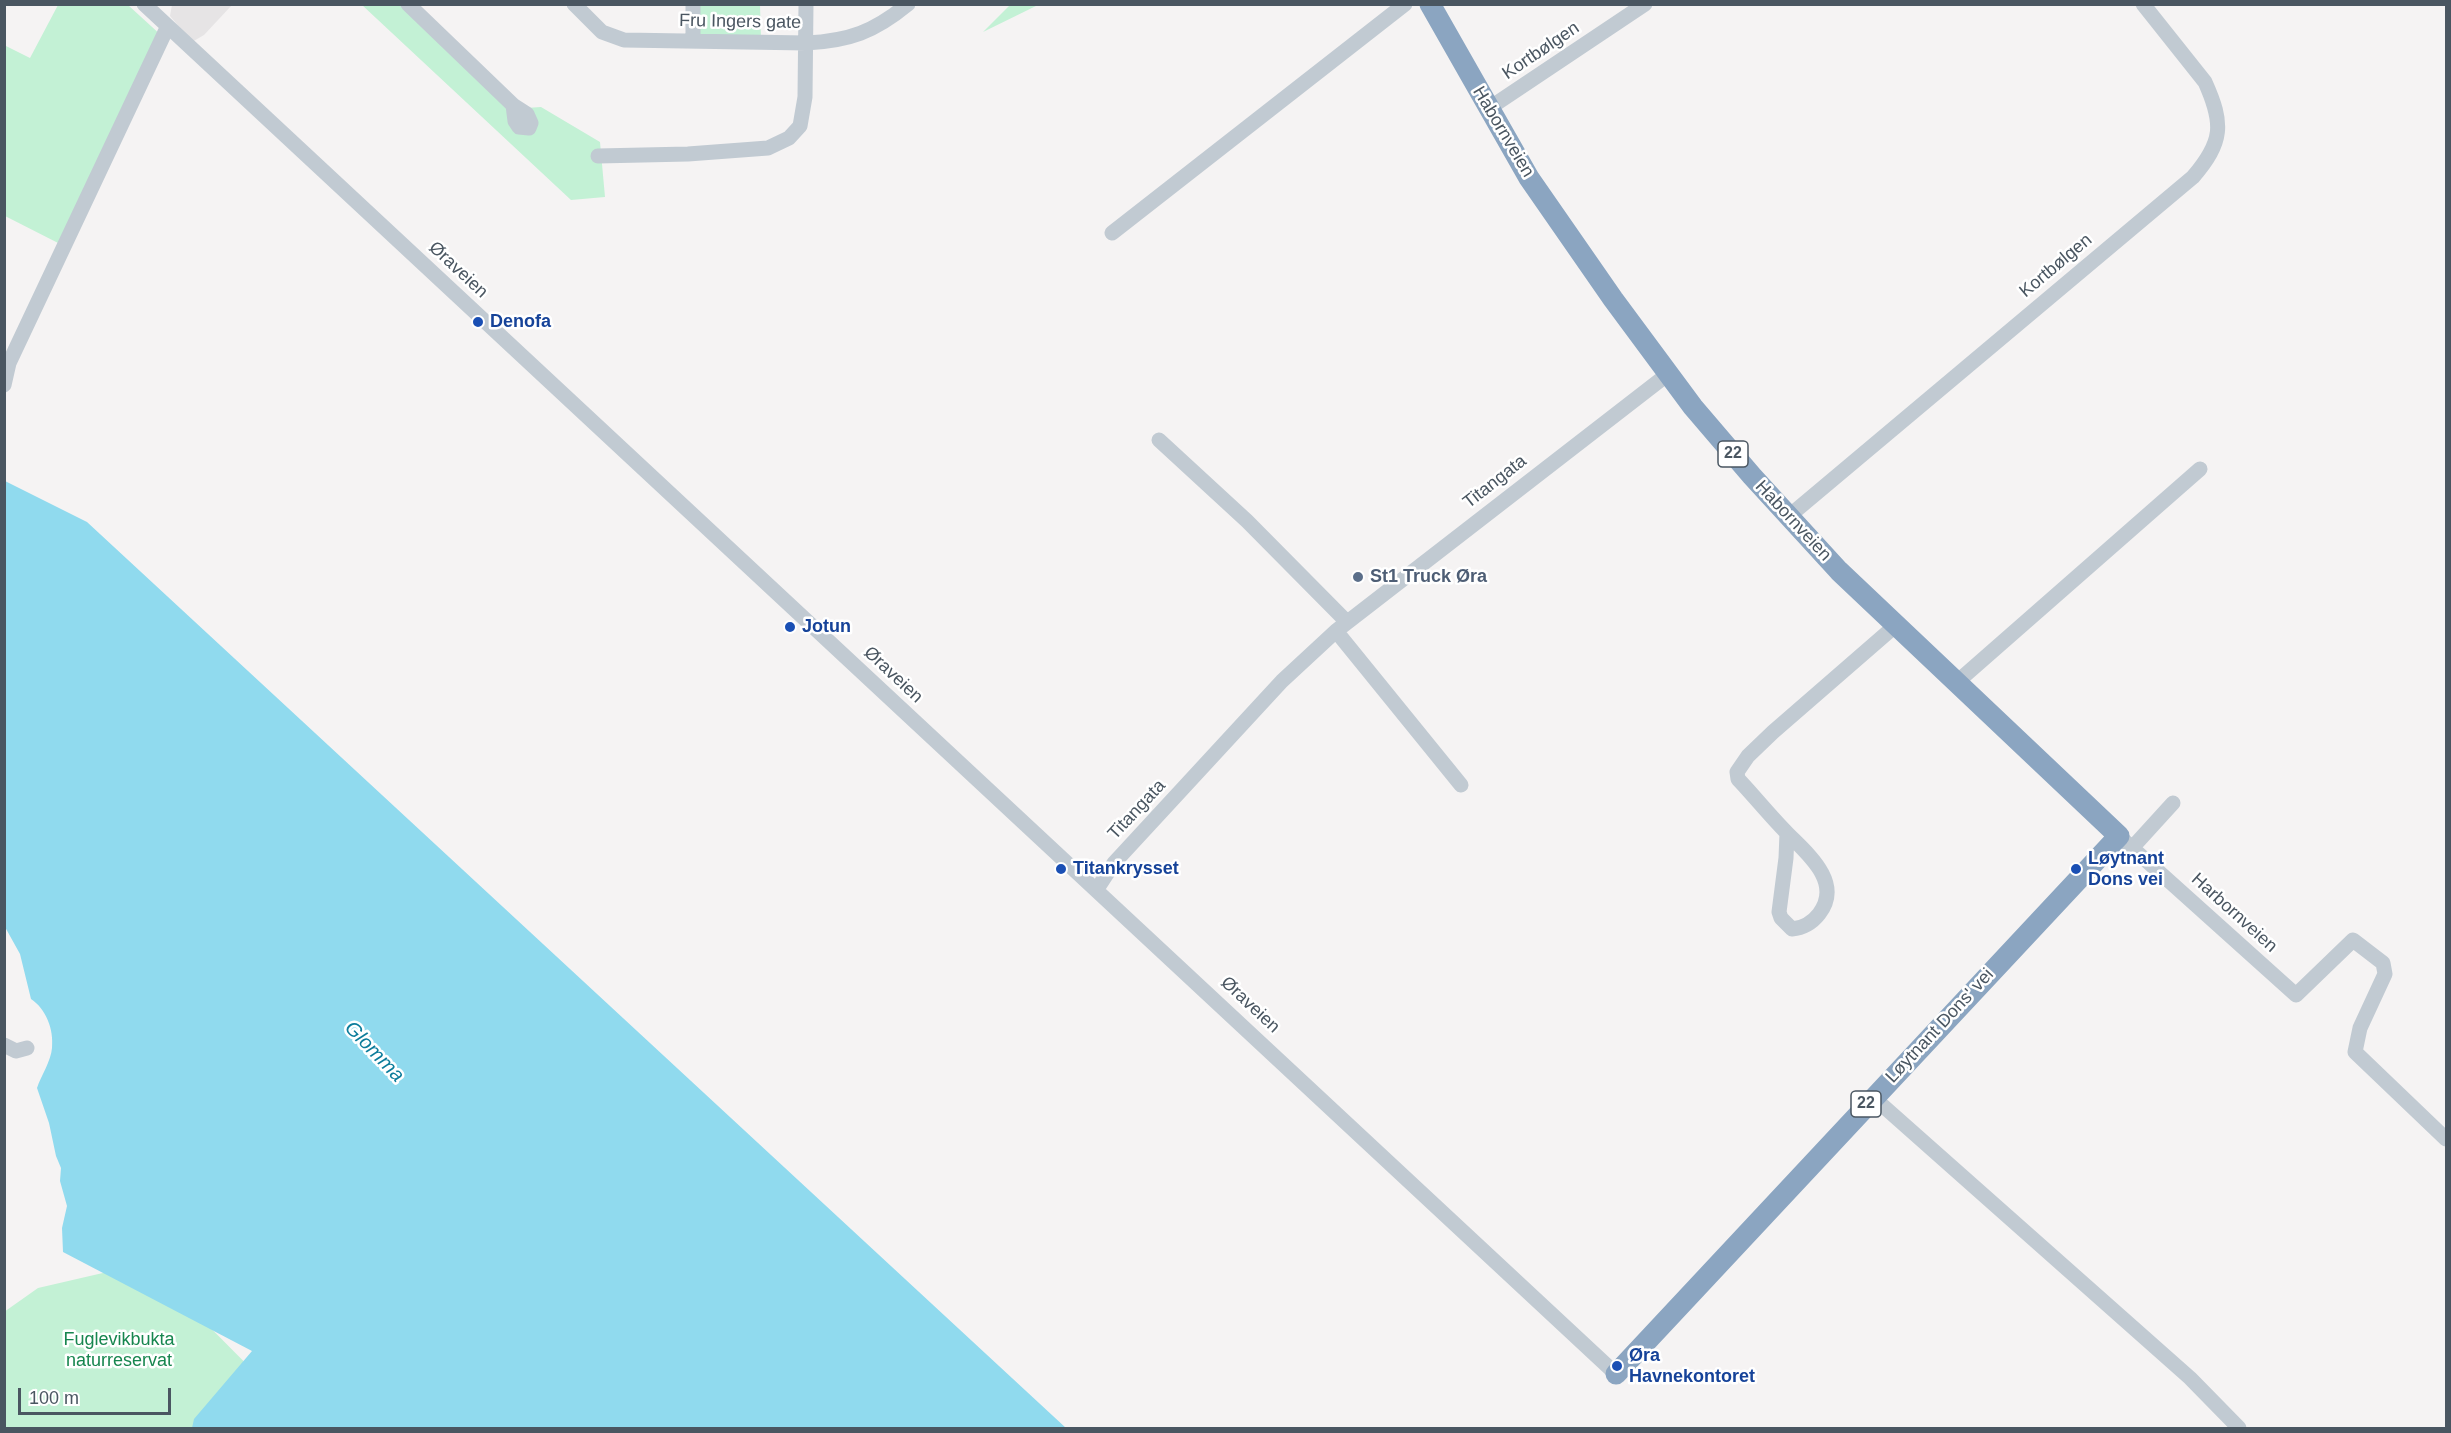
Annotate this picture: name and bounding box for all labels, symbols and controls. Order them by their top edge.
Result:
street label: Fru Ingers gate [679,10,801,34]
street label: Kortbølgen [1498,17,1584,85]
street label: Habornveien [1467,83,1539,181]
street label: Kortbølgen [2015,229,2097,303]
street label: Øraveien [424,237,492,303]
place label: Denofa [490,311,551,333]
marker: Denofa [471,315,485,329]
road number: 22 [1718,441,1748,467]
street label: Titangata [1459,451,1531,513]
street label: Habornveien [1750,476,1836,566]
place label: St1 Truck Øra [1370,566,1487,588]
marker: St1 Truck Øra [1351,570,1365,584]
place label: Jotun [802,616,851,638]
marker: Jotun [783,620,797,634]
street label: Øraveien [859,642,927,708]
street label: Titangata [1104,775,1170,845]
place label: Løytnant Dons vei [2088,848,2164,890]
place label: Titankrysset [1073,858,1179,880]
marker: Titankrysset [1054,862,1068,876]
marker: Løytnant Dons vei [2069,862,2083,876]
street label: Harbornveien [2187,869,2281,957]
street label: Løytnant Dons' vei [1881,964,1999,1088]
street label: Øraveien [1216,972,1284,1038]
water label: Glomma [339,1016,409,1088]
road number: 22 [1851,1091,1881,1117]
park label: Fuglevikbukta naturreservat [63,1329,175,1372]
place label: Øra Havnekontoret [1629,1345,1755,1388]
marker: Øra Havnekontoret [1610,1359,1624,1373]
scale bar [21,1376,174,1414]
text: 100 m [29,1388,79,1408]

